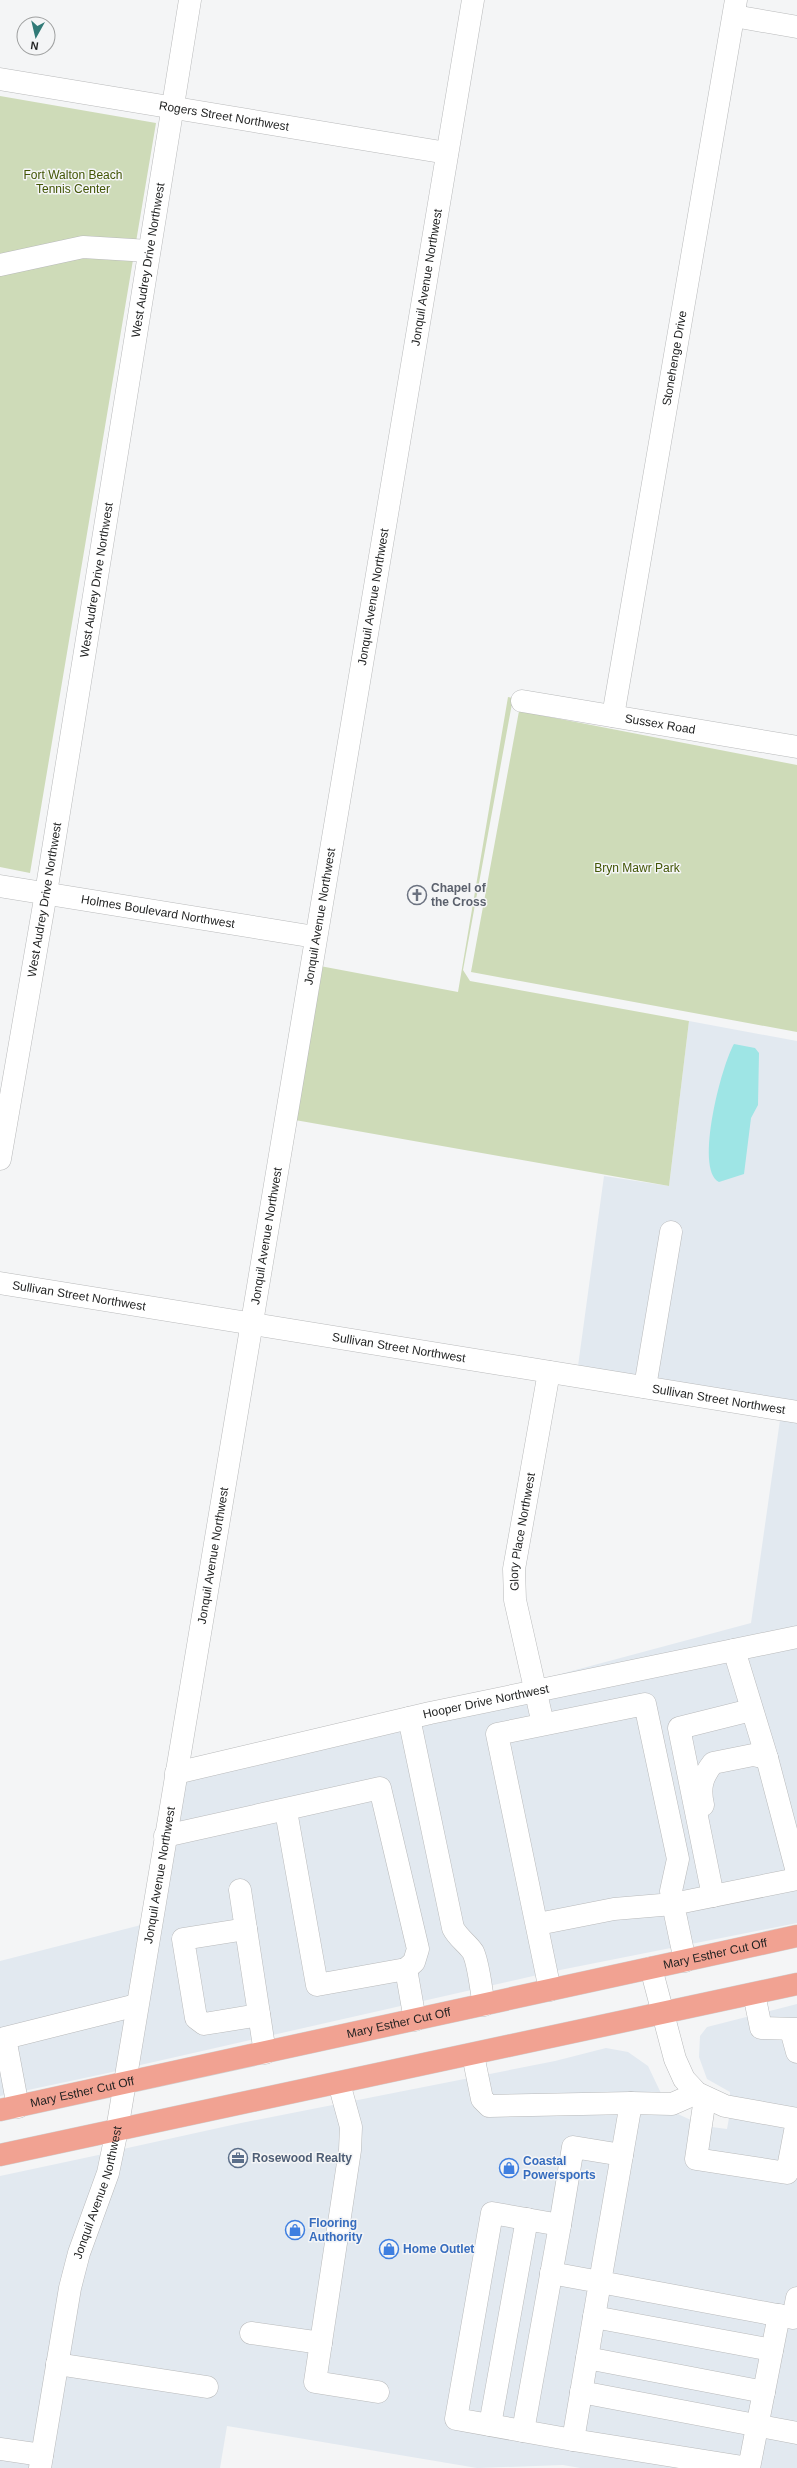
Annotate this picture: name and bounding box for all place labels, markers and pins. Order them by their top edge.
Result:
place label: Chapel of the Cross [431,881,487,909]
church icon: Chapel of the Cross [406,884,428,906]
office icon: Rosewood Realty [227,2147,249,2169]
place label: Rosewood Realty [252,2151,352,2165]
place label: Coastal Powersports [523,2154,596,2182]
shop icon: Coastal Powersports [498,2157,520,2179]
place label: Flooring Authority [309,2216,363,2244]
shop icon: Flooring Authority [284,2219,306,2241]
shop icon: Home Outlet [378,2238,400,2260]
place label: Home Outlet [403,2242,474,2256]

